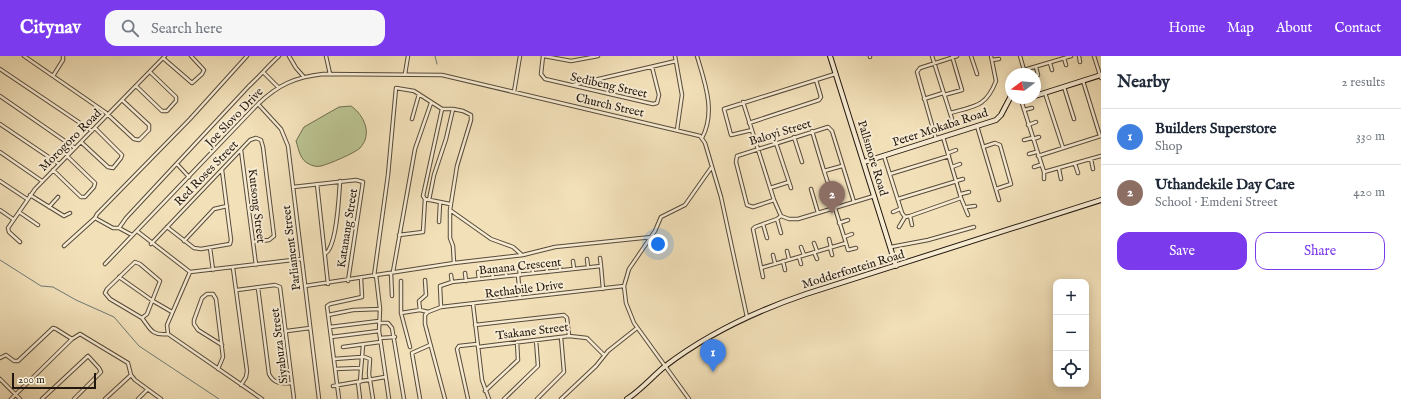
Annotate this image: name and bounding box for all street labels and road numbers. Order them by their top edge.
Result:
street label: Sedibeng Street [569,69,649,102]
street label: Joe Slovo Drive [201,84,268,152]
street label: Church Street [574,90,645,121]
street label: Peter Mokaba Road [891,105,990,150]
street label: Morogoro Road [36,106,105,175]
street label: Baloyi Street [747,116,813,149]
street label: Pallsmore Road [854,119,891,198]
street label: Red Roses Street [171,137,241,209]
street label: Kutsong Street [244,168,269,244]
street label: Katanang Street [334,187,361,269]
street label: Parliament Street [279,204,304,291]
street label: Modderfontein Road [800,247,907,292]
street label: Banana Crescent [478,255,562,278]
street label: Rethabile Drive [484,277,565,302]
street label: Siyabuza Street [267,307,292,385]
street label: Tsakane Street [495,320,569,343]

